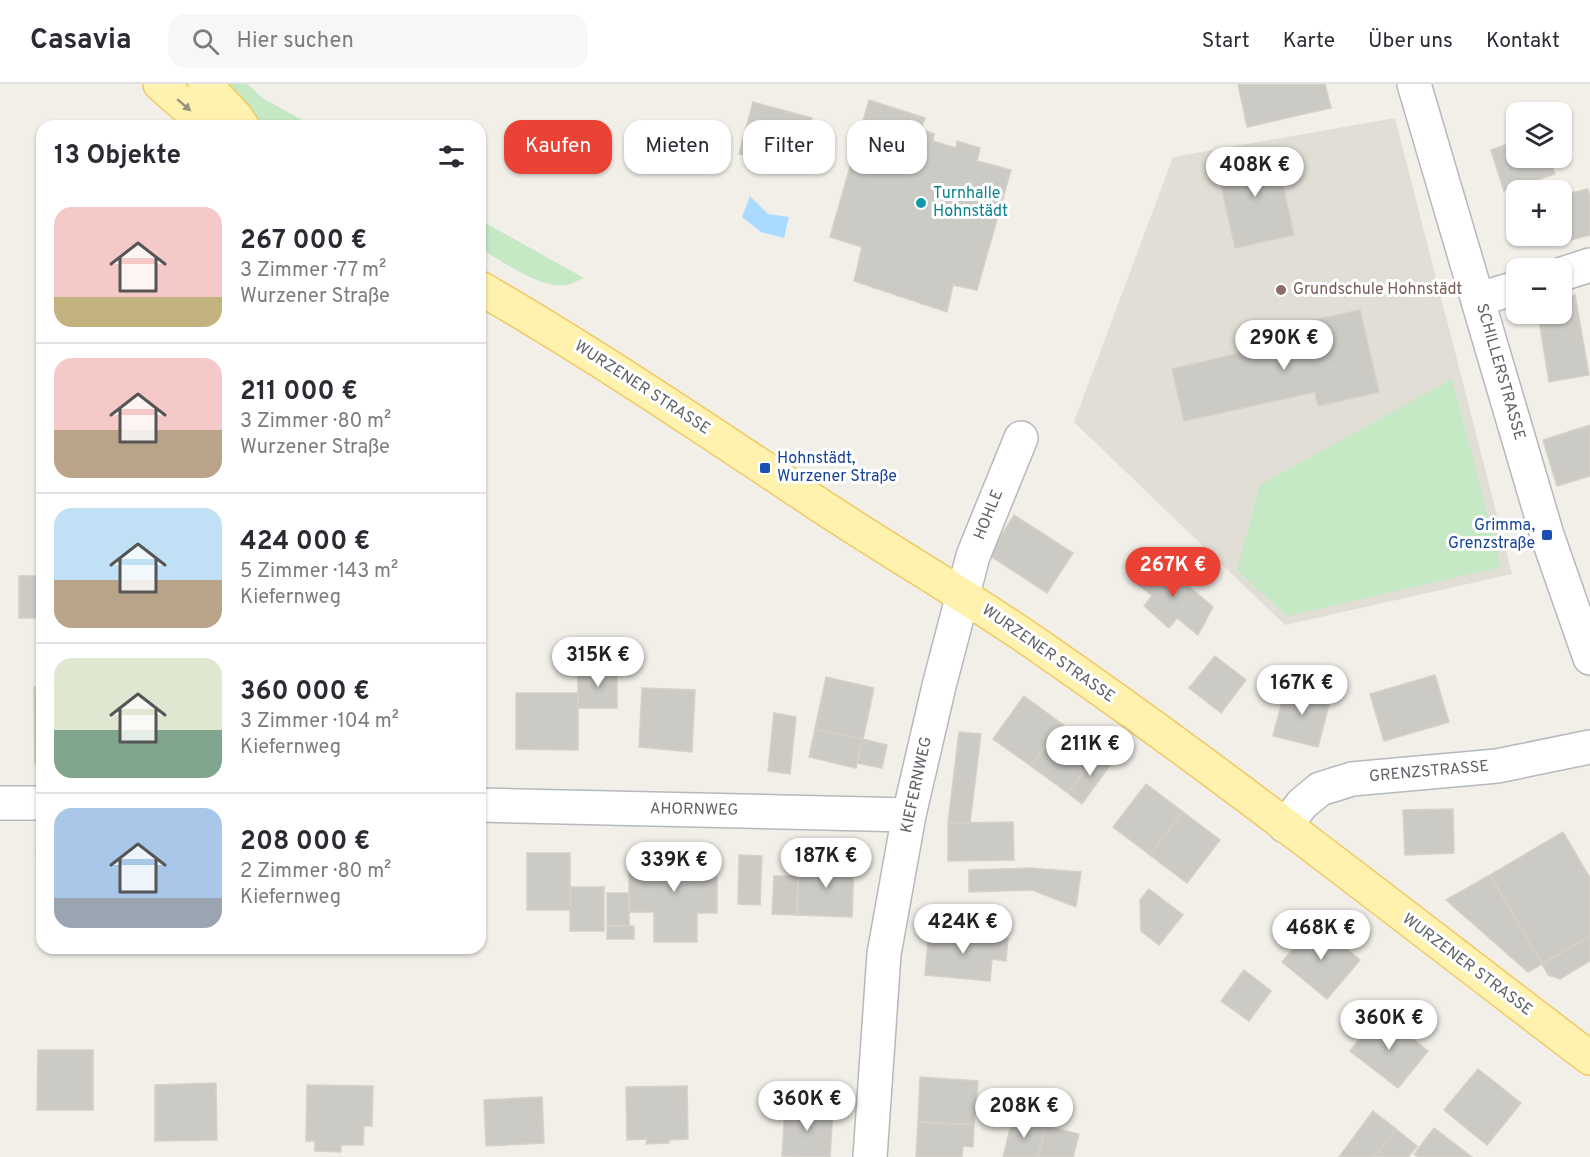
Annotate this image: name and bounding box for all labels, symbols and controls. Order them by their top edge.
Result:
search box [168,14,588,68]
text: Casavia [30,23,132,59]
icon: search [189,25,222,58]
text: Hier suchen [237,28,354,55]
text: Start [1202,28,1250,55]
text: Karte [1283,28,1335,55]
text: Über uns [1368,28,1453,55]
text: Kontakt [1486,28,1560,55]
one-way arrow [176,98,191,111]
map controls [1506,102,1572,324]
button: layers [1506,102,1572,168]
chip: Kaufen [504,120,612,174]
chip: Mieten [624,120,731,174]
chip: Filter [743,120,835,174]
chip: Neu [847,120,927,174]
text: 13 Objekte [54,140,181,173]
icon: filters [435,140,468,173]
pin: 408K € [1206,147,1304,198]
text: 408K € [1220,153,1290,179]
button: + [1506,180,1572,246]
place label: Turnhalle Hohnstädt [933,184,1008,222]
marker: Turnhalle Hohnstädt [914,196,928,210]
text: 267 000 € [240,225,367,258]
icon: home [102,231,174,303]
text: 3 Zimmer · 77 m² [240,258,386,284]
button: − [1506,258,1572,324]
place label: Grundschule Hohnstädt [1293,280,1462,300]
marker: Grundschule Hohnstädt [1274,283,1288,297]
text: Wurzener Straße [240,284,390,310]
street label: SCHILLERSTRASSE [1471,301,1529,443]
pin: 290K € [1235,320,1333,371]
text: 290K € [1249,326,1319,352]
street label: WURZENER STRASSE [570,337,714,439]
text: 211 000 € [240,376,358,409]
icon: home [102,382,174,454]
text: 3 Zimmer · 80 m² [240,409,391,435]
text: Wurzener Straße [240,435,390,461]
place label: Hohnstädt, Wurzener Straße [777,449,897,487]
marker: Hohnstädt, Wurzener Straße [758,461,772,475]
street label: HOHLE [970,487,1008,543]
place label: Grimma, Grenzstraße [1448,516,1535,554]
text: 424 000 € [240,526,370,559]
marker: Grimma, Grenzstraße [1540,528,1554,542]
icon: home [102,532,174,604]
pin: 267K € [1124,547,1222,598]
text: 267K € [1139,553,1207,579]
text: 5 Zimmer · 143 m² [240,559,398,585]
text: Kiefernweg [240,585,341,611]
street label: WURZENER STRASSE [978,600,1118,708]
pin: 315K € [549,637,647,688]
text: 315K € [566,643,630,669]
pin: 167K € [1253,665,1351,716]
text: 167K € [1271,671,1333,697]
text: 360 000 € [240,676,370,709]
icon: home [102,682,174,754]
text: 3 Zimmer · 104 m² [240,709,399,735]
pin: 211K € [1041,726,1139,777]
text: 211K € [1060,732,1120,758]
text: Kiefernweg [240,735,341,761]
street label: KIEFERNWEG [897,735,937,835]
street label: GRENZSTRASSE [1368,757,1490,787]
street label: AHORNWEG [650,799,738,821]
text: 208 000 € [240,826,370,859]
icon: home [102,832,174,904]
pin: 187K € [777,838,875,889]
pin: 339K € [625,842,723,893]
text: 187K € [795,844,857,870]
text: 339K € [640,848,708,874]
text: 2 Zimmer · 80 m² [240,859,391,885]
text: Kiefernweg [240,885,341,911]
pin: 424K € [914,904,1012,955]
street label: WURZENER STRASSE [1398,909,1536,1021]
text: 424K € [928,910,998,936]
pin: 468K € [1272,910,1370,961]
text: 468K € [1286,916,1356,942]
pin: 360K € [1340,1000,1438,1051]
text: 360K € [1354,1006,1424,1032]
pin: 360K € [758,1081,856,1132]
text: 360K € [772,1087,842,1113]
pin: 208K € [975,1088,1073,1139]
text: 208K € [989,1094,1059,1120]

